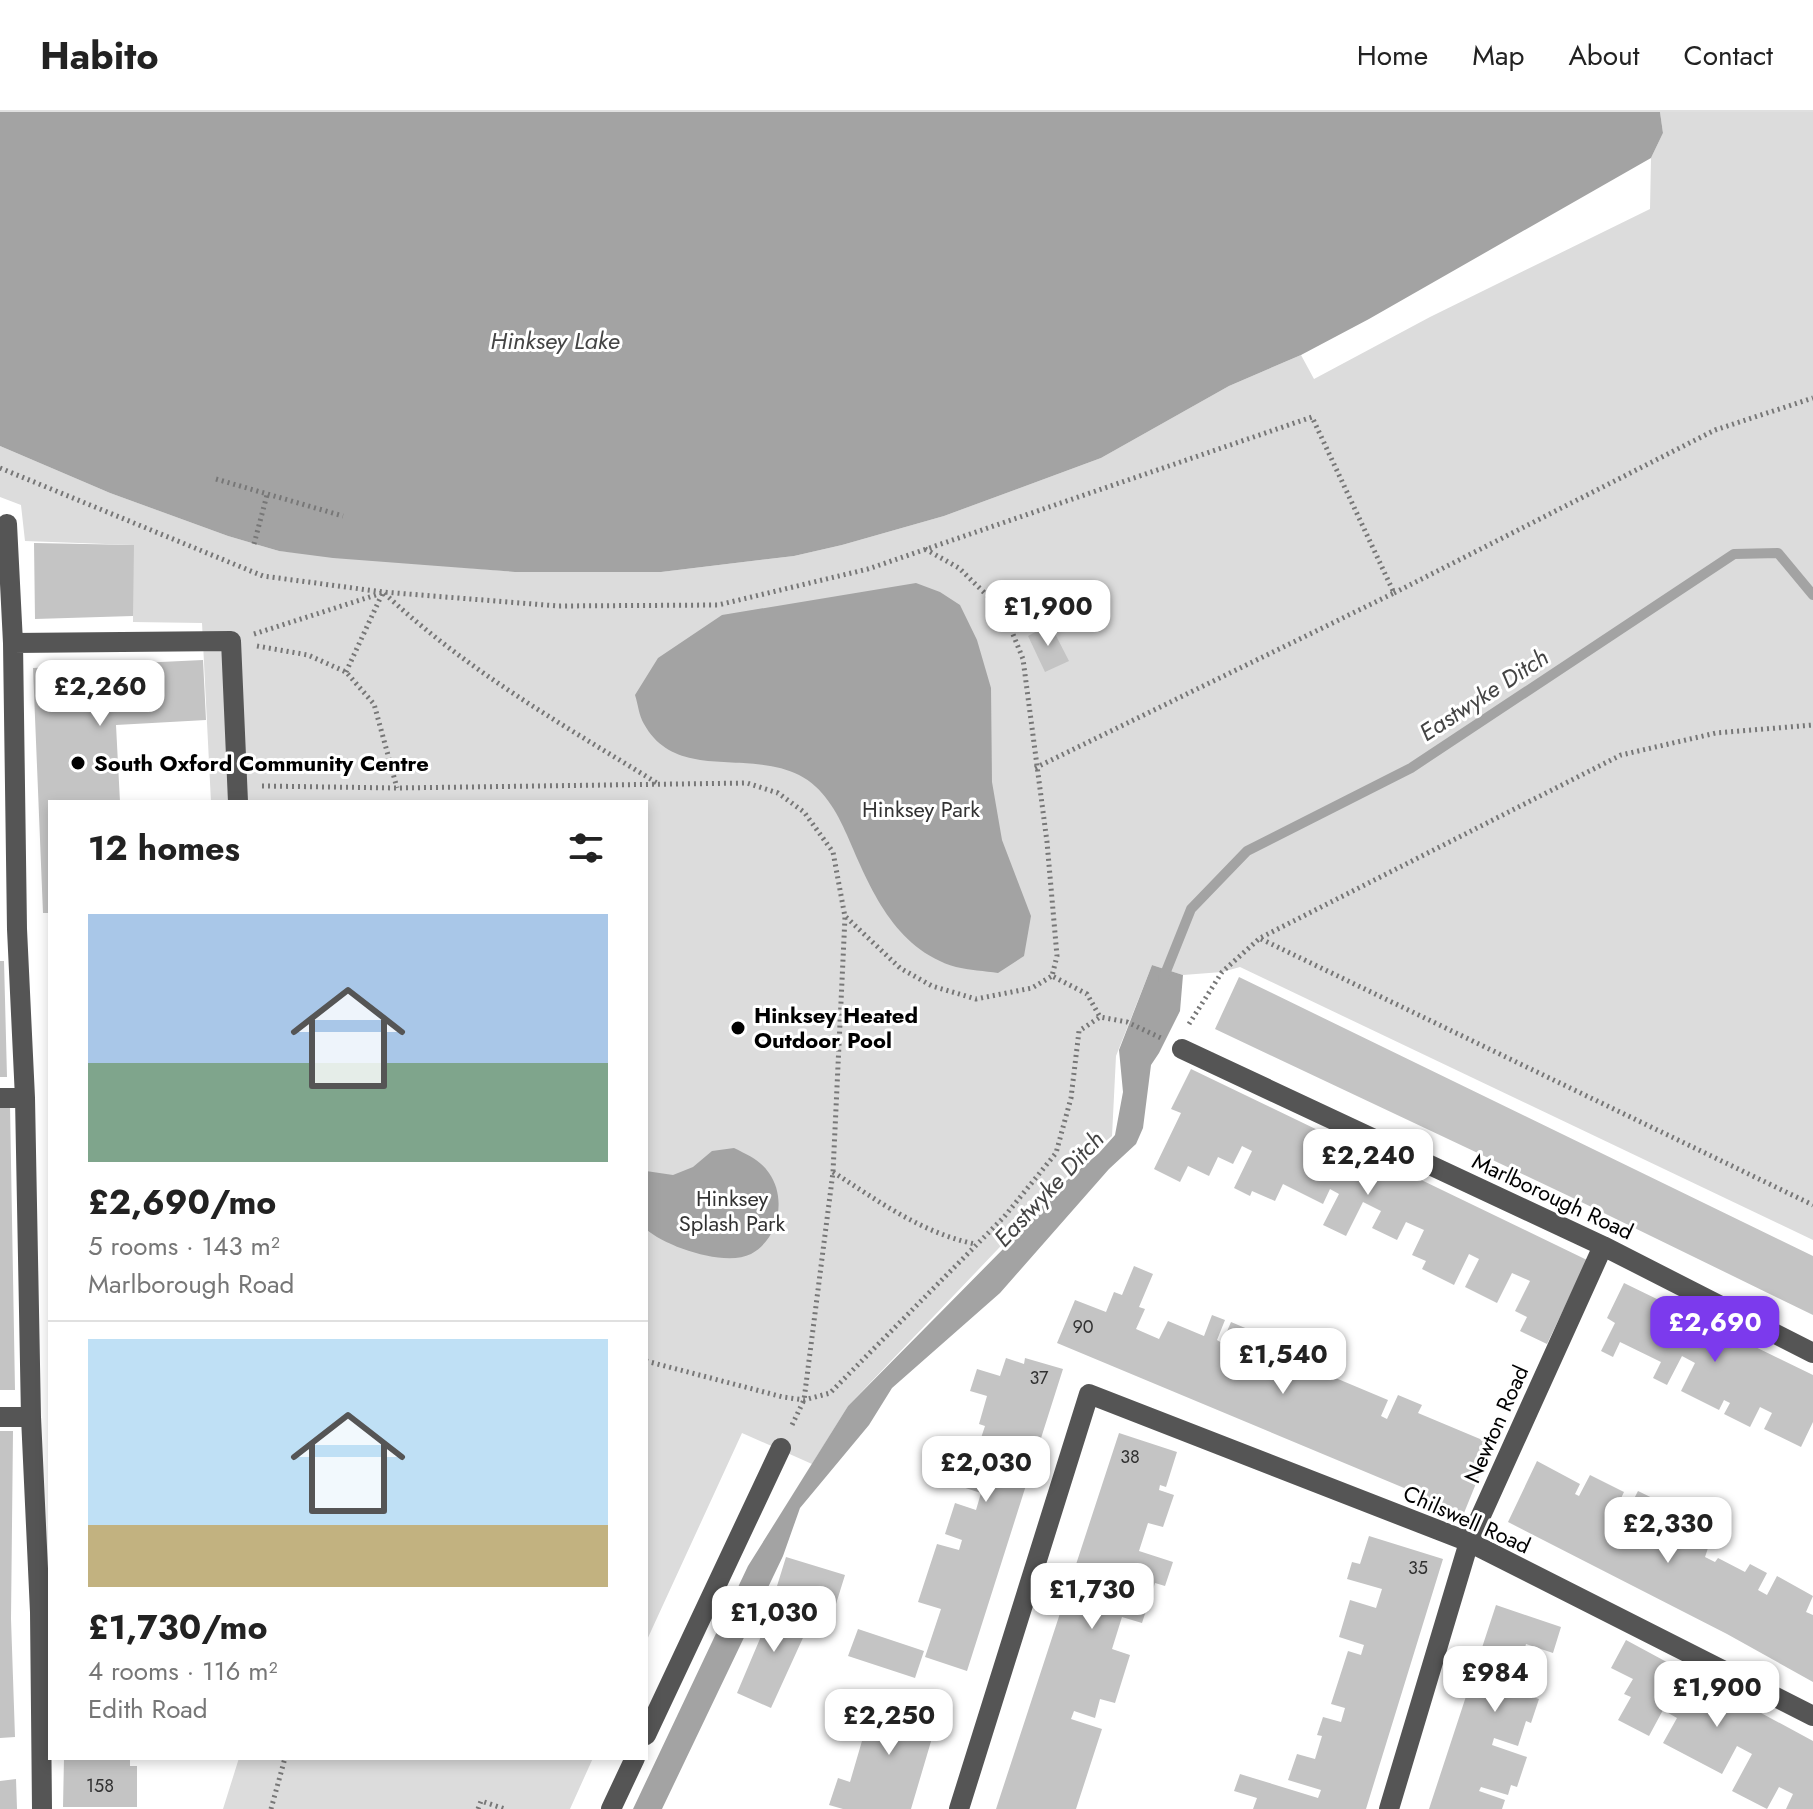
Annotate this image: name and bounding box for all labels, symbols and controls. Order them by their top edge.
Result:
text: Habito [40,28,159,83]
text: Home [1357,35,1428,76]
text: Map [1472,35,1524,76]
text: About [1568,35,1640,76]
text: Contact [1684,35,1773,76]
water label: Hinksey Lake [490,323,620,358]
pin: £1,900 [983,580,1113,648]
text: £1,900 [1003,587,1093,625]
water label: Eastwyke Ditch [1412,640,1555,750]
pin: £2,260 [35,660,165,728]
text: £2,260 [53,667,147,705]
place label: South Oxford Community Centre [94,747,429,779]
marker: South Oxford Community Centre [69,754,87,772]
park label: Hinksey Park [862,793,980,825]
text: 12 homes [88,824,240,873]
icon: filters [564,826,608,870]
icon: home [276,966,420,1110]
place label: Hinksey Heated Outdoor Pool [754,999,918,1056]
marker: Hinksey Heated Outdoor Pool [729,1019,747,1037]
water label: Eastwyke Ditch [985,1123,1112,1255]
pin: £2,240 [1303,1129,1433,1197]
text: £2,240 [1321,1136,1415,1174]
street label: Marlborough Road [1467,1145,1639,1247]
text: £2,690/mo [88,1178,276,1227]
park label: Hinksey Splash Park [679,1182,786,1239]
text: 5 rooms · 143 m² [88,1227,280,1265]
text: Marlborough Road [88,1265,294,1303]
pin: £2,690 [1650,1296,1780,1364]
text: £2,690 [1668,1303,1762,1341]
house number: 90 [1072,1314,1094,1340]
pin: £1,540 [1218,1328,1348,1396]
text: £1,540 [1238,1335,1328,1373]
street label: Newton Road [1456,1360,1536,1488]
house number: 37 [1029,1365,1049,1391]
icon: home [276,1391,420,1535]
pin: £2,030 [921,1436,1051,1504]
text: £2,030 [940,1443,1032,1481]
house number: 38 [1120,1444,1140,1470]
street label: Chilswell Road [1398,1477,1536,1561]
pin: £2,330 [1603,1497,1733,1565]
text: £2,330 [1623,1504,1713,1542]
house number: 35 [1408,1555,1428,1581]
pin: £1,730 [1027,1563,1157,1631]
text: £1,730 [1049,1570,1135,1608]
pin: £1,030 [709,1586,839,1654]
text: £1,030 [730,1593,818,1631]
text: £1,730/mo [88,1603,267,1652]
pin: £984 [1448,1646,1542,1714]
text: 4 rooms · 116 m² [88,1652,278,1690]
text: £984 [1461,1653,1529,1691]
pin: £1,900 [1652,1661,1782,1729]
text: £1,900 [1672,1668,1762,1706]
pin: £2,250 [824,1689,954,1757]
text: Edith Road [88,1690,208,1728]
text: £2,250 [843,1696,935,1734]
house number: 158 [86,1773,114,1799]

